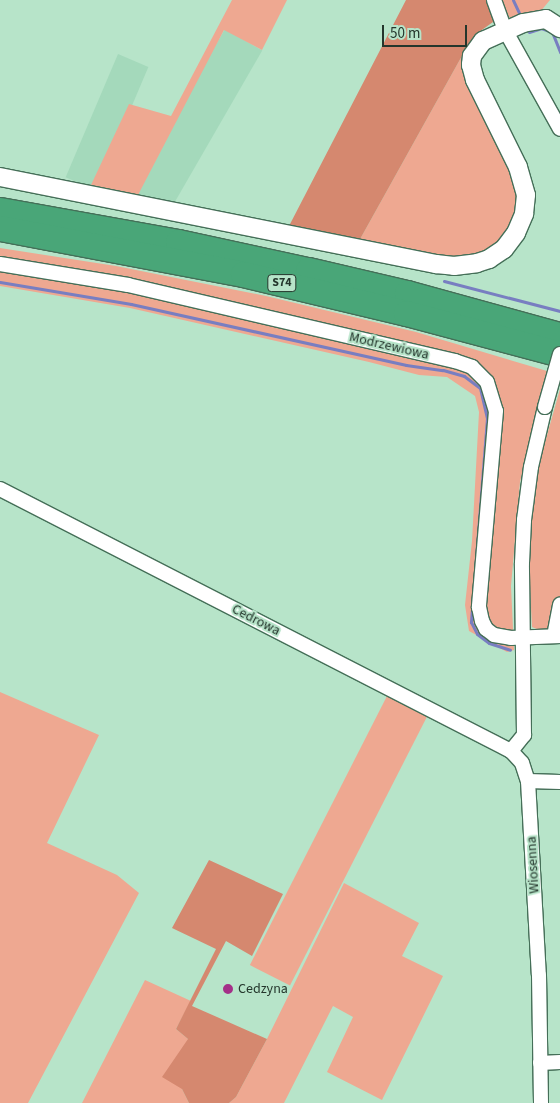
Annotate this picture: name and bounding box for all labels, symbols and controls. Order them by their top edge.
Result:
scale bar [385,15,470,47]
text: 50 m [390,23,420,44]
road number: S74 [267,274,297,292]
street label: Modrzewiowa [348,329,430,363]
street label: Cedrowa [229,601,283,639]
street label: Wiosenna [523,836,543,894]
place label: Cedzyna [238,981,288,997]
marker: Cedzyna [222,983,234,995]

